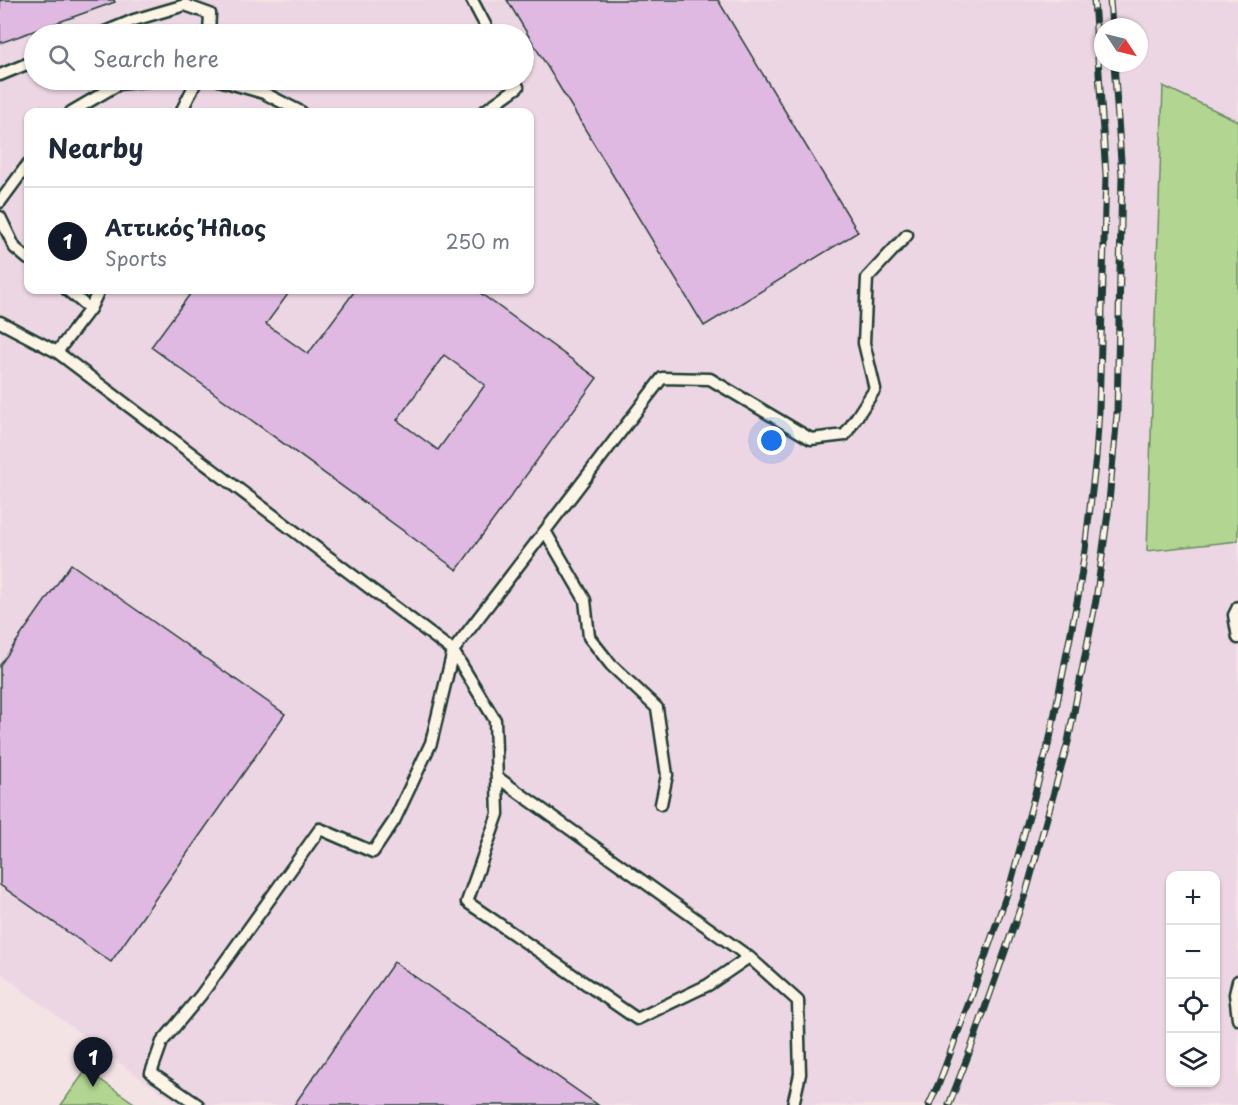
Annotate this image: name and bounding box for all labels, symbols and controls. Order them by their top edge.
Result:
north arrow [1094,18,1148,72]
search box [24,24,534,90]
icon: search [45,41,78,74]
text: Search here [93,41,219,74]
text: Nearby [48,128,143,167]
text: Αττικός Ήλιος [105,210,266,243]
text: 1 [63,226,72,256]
text: 250 m [446,226,510,256]
text: Sports [105,243,167,273]
your location [757,426,786,455]
map controls [1166,871,1220,1087]
button: + [1166,871,1220,925]
button: − [1166,925,1220,979]
button: locate [1166,979,1220,1033]
button: layers [1166,1033,1220,1087]
pin: 1 [74,1038,112,1087]

